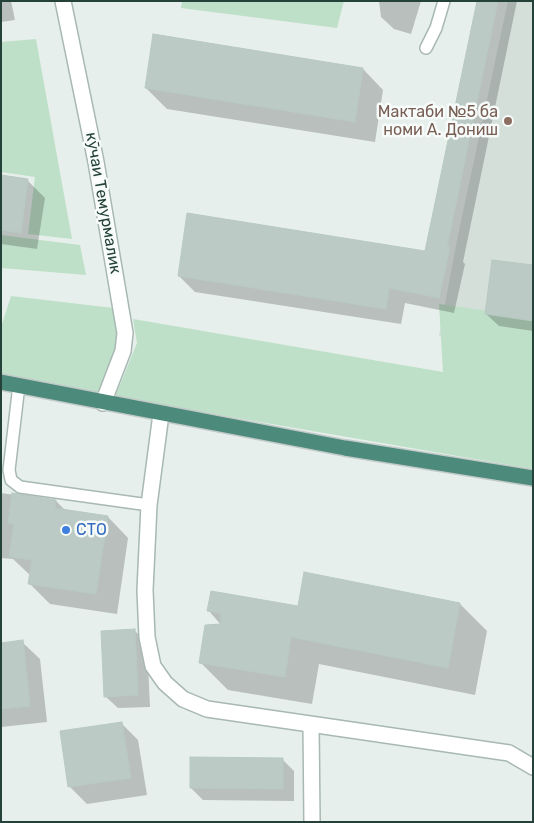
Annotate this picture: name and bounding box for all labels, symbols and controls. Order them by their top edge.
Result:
place label: Мактаби №5 ба номи А. Дониш [378,102,498,140]
marker: Мактаби №5 ба номи А. Дониш [502,115,514,127]
street label: кӯчаи Темурмалик [81,131,125,275]
place label: СТО [76,520,107,540]
marker: СТО [60,524,72,536]

